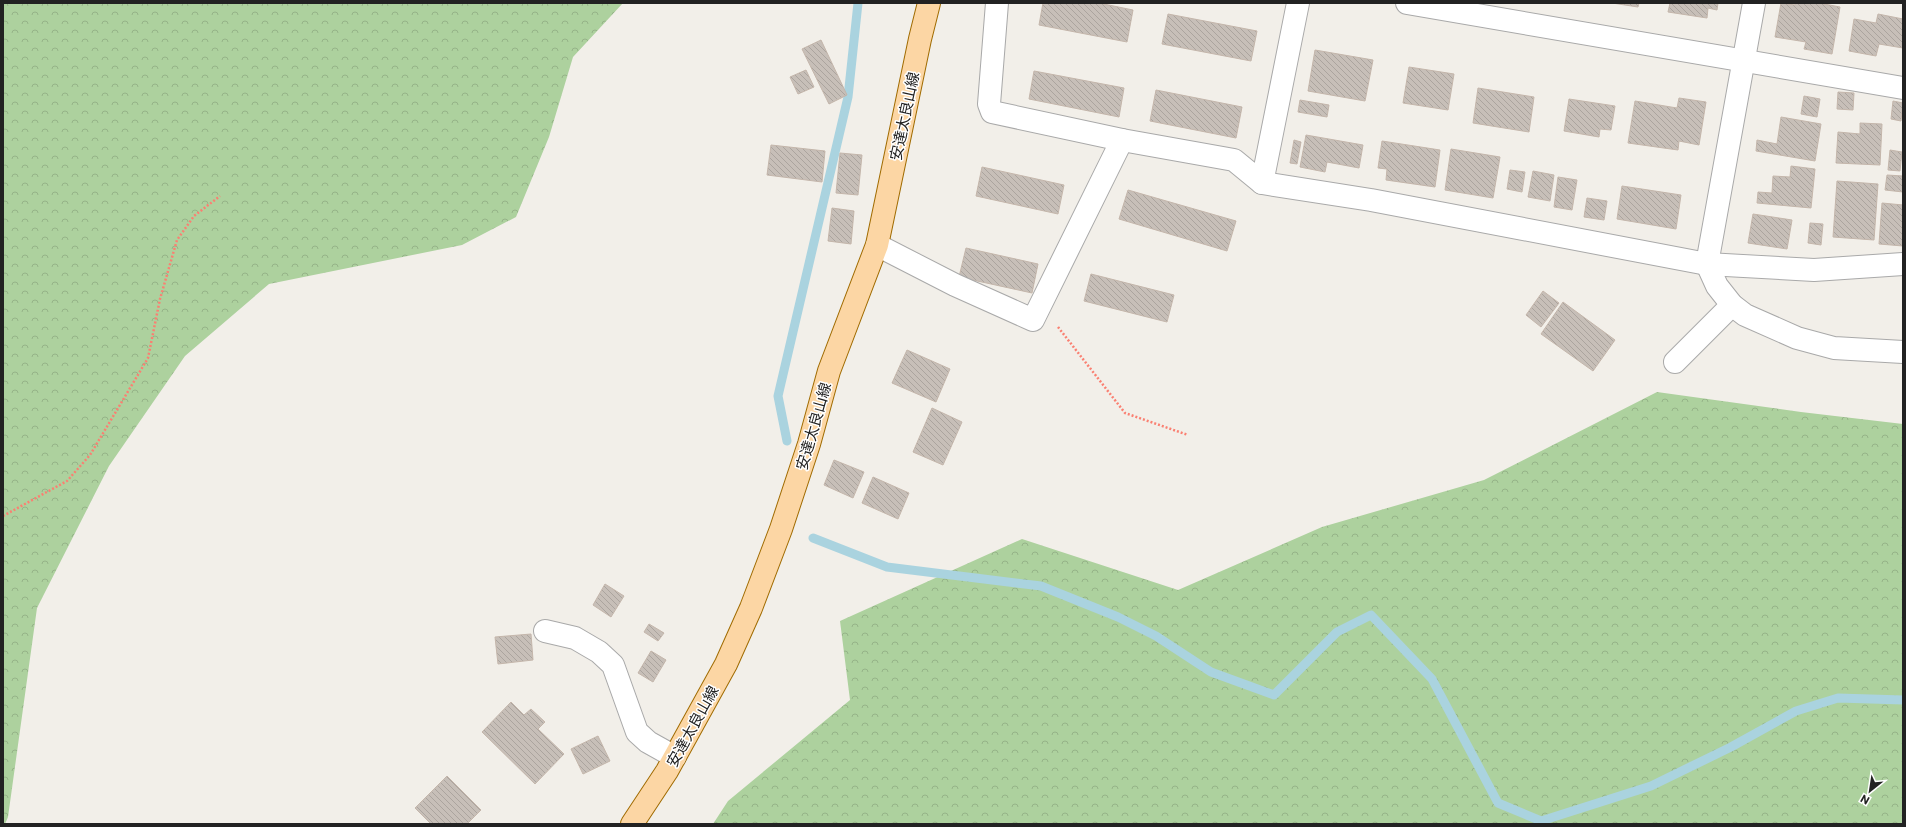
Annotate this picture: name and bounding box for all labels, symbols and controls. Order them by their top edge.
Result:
street label: 安達太良山線 [886,70,922,162]
street label: 安達太良山線 [792,380,834,472]
street label: 安達太良山線 [662,682,722,770]
north arrow [1850,771,1890,811]
text: N [1858,792,1872,808]

